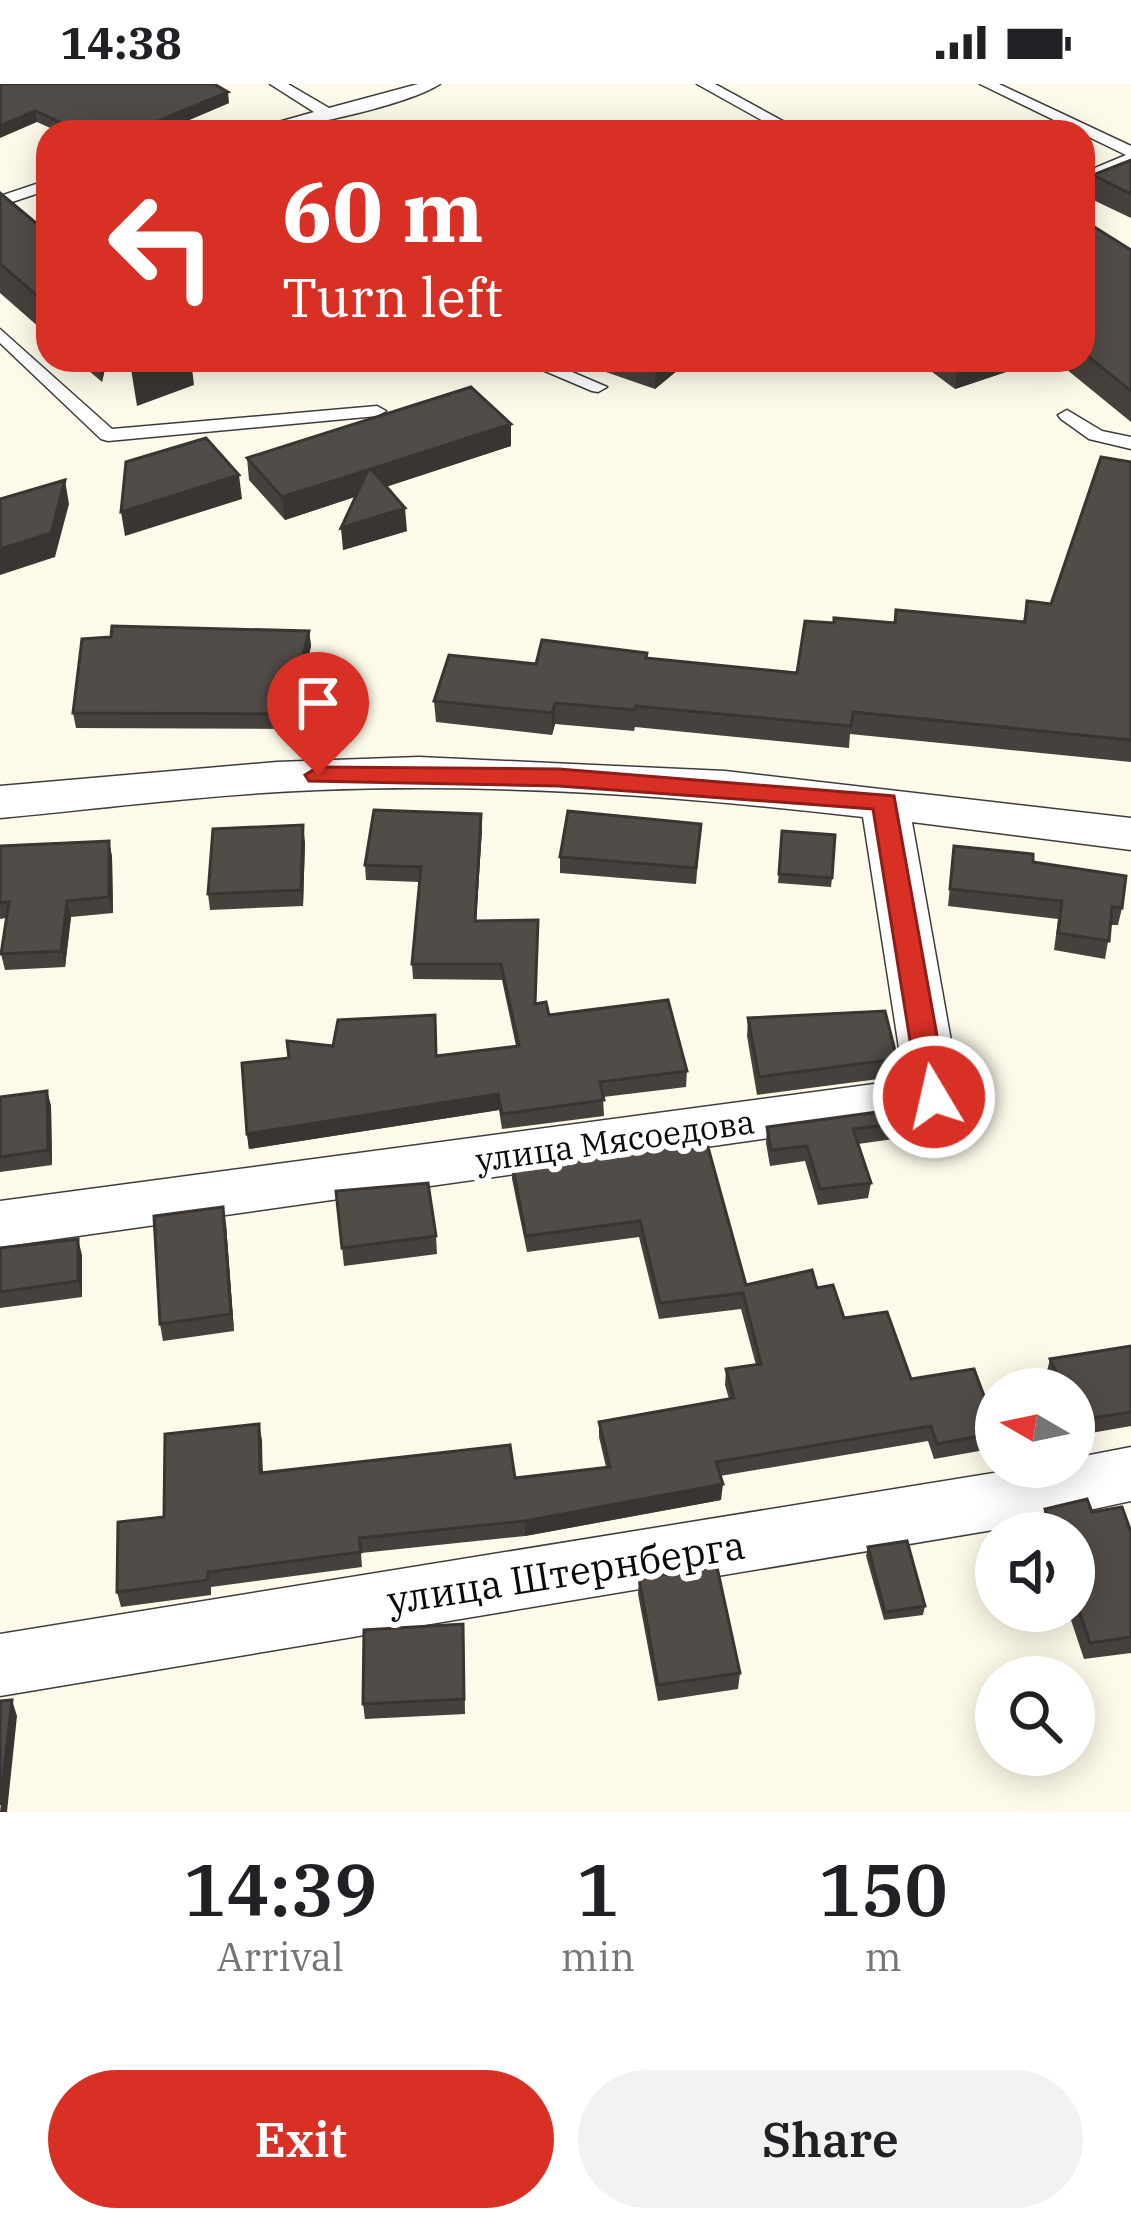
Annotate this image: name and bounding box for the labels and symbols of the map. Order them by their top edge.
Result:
pin [267,652,369,775]
position arrow [871,1034,997,1160]
street label: улица Мясоедова [473,1099,757,1181]
north arrow [975,1368,1095,1488]
street label: улица Штернберга [383,1519,749,1625]

